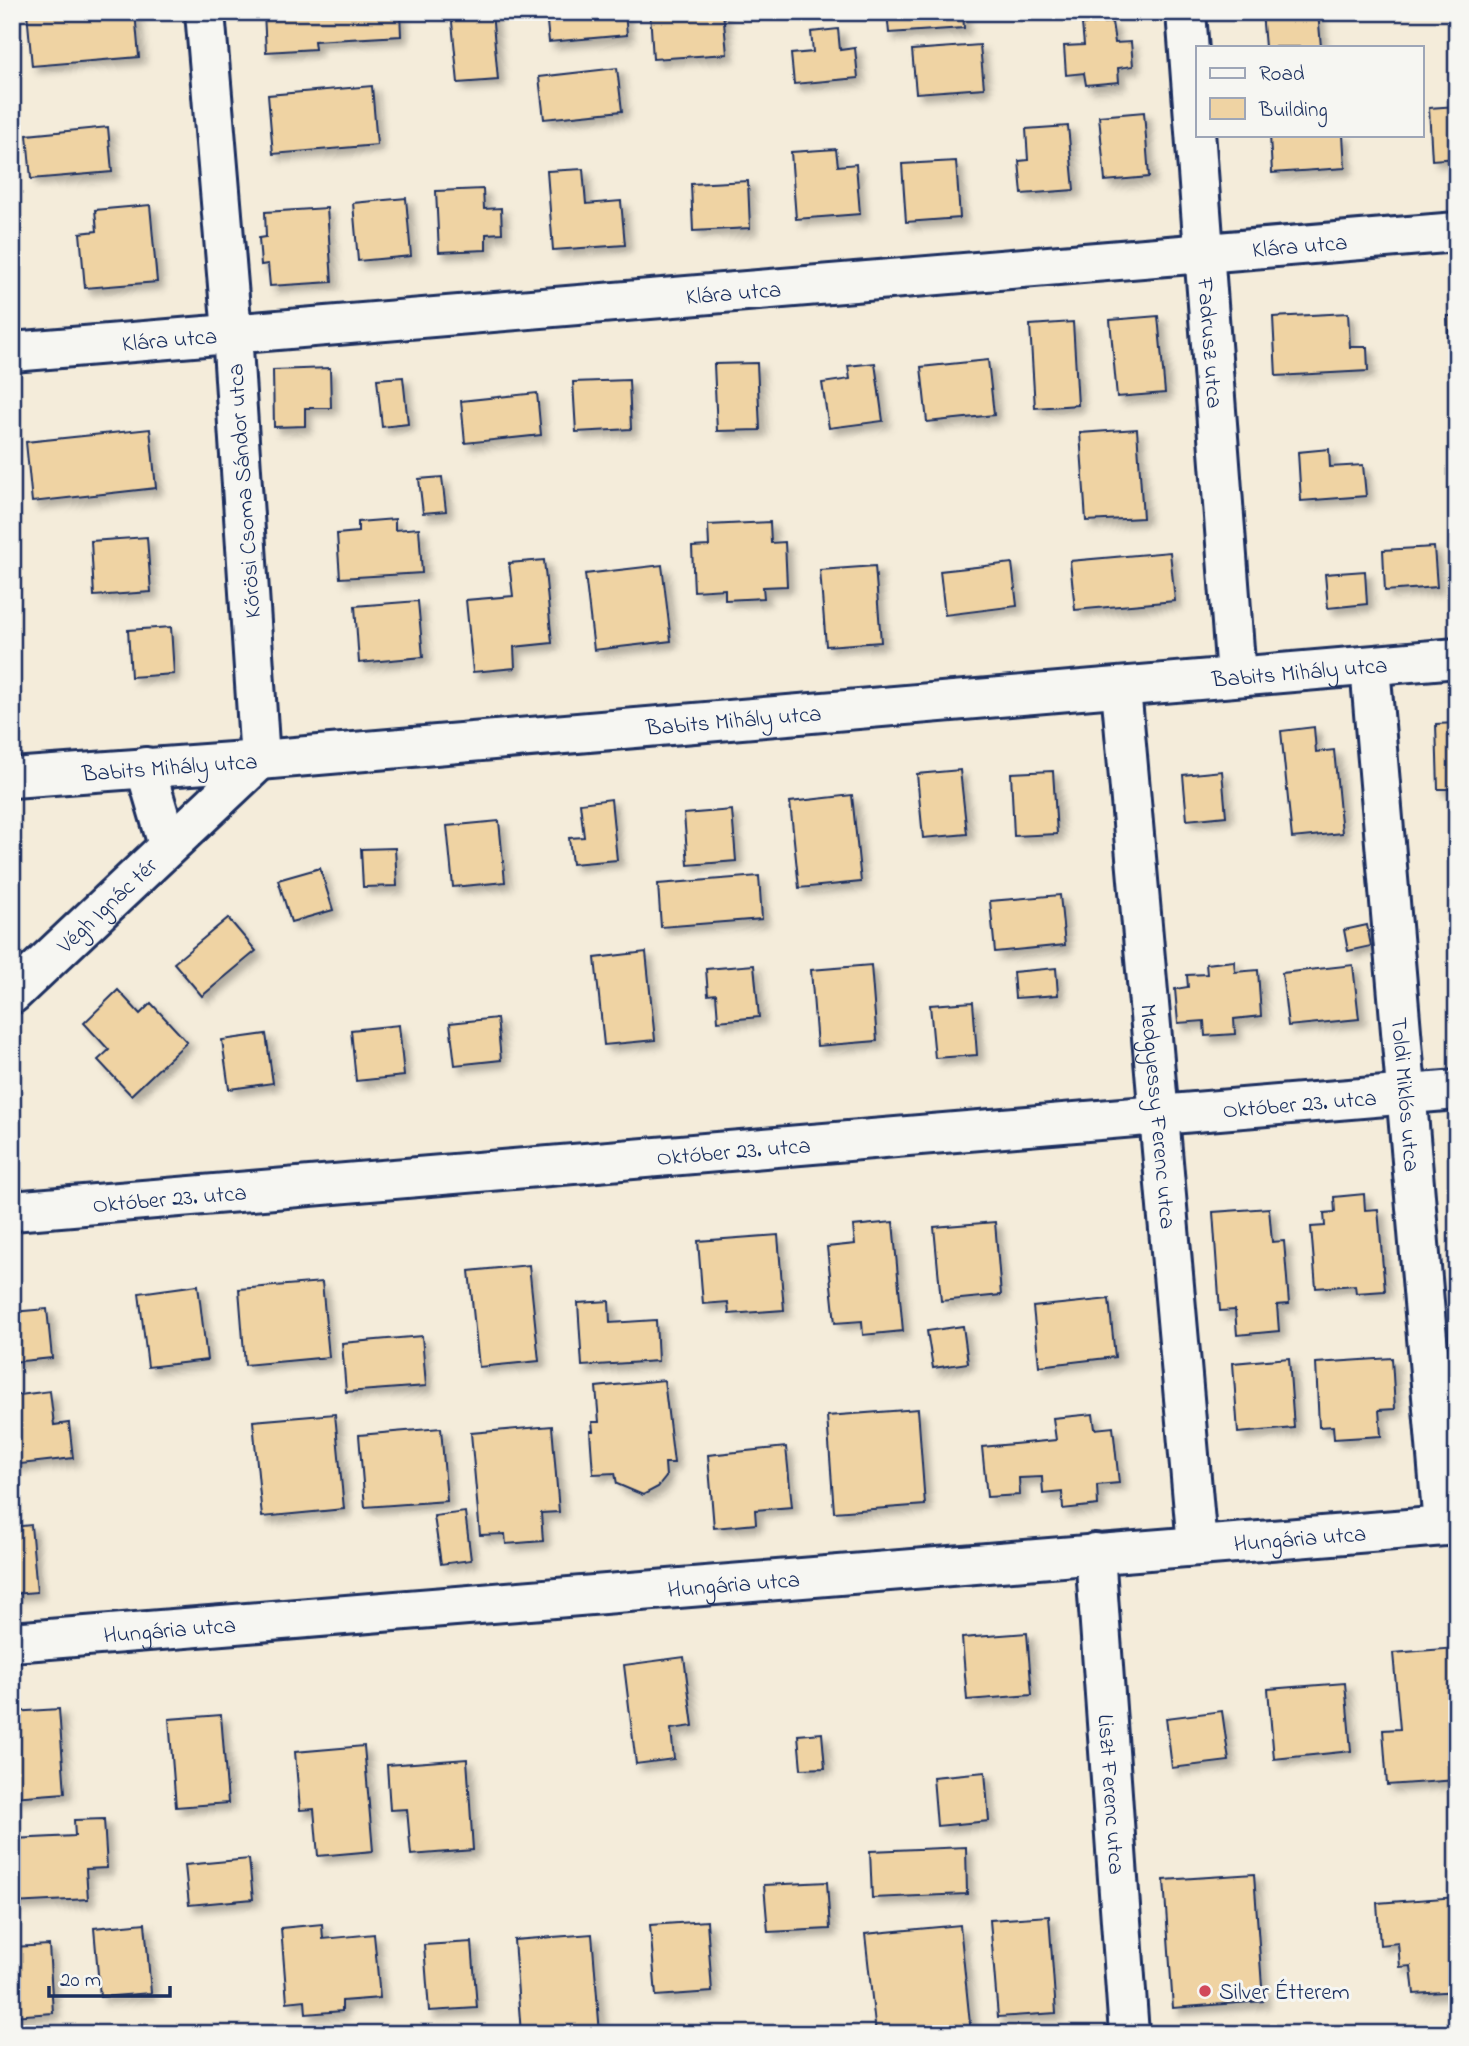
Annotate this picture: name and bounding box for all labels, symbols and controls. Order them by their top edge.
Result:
legend [1196,46,1424,136]
text: Road [1259,60,1305,90]
text: Building [1258,96,1328,128]
street label: Klára utca [1251,227,1349,268]
street label: Klára utca [685,274,783,315]
street label: Fadrusz utca [1187,276,1230,410]
street label: Klára utca [121,321,219,362]
street label: Kőrösi Csoma Sándor utca [220,362,271,619]
street label: Babits Mihály utca [1210,650,1389,698]
street label: Babits Mihály utca [644,698,823,746]
street label: Babits Mihály utca [80,746,259,792]
street label: Végh Ignác tér [50,850,166,963]
street label: Medgyessy Ferenc utca [1130,1002,1183,1231]
street label: Toldi Miklós utca [1381,1016,1427,1173]
street label: Október 23. utca [1221,1083,1378,1129]
street label: Október 23. utca [655,1130,812,1176]
street label: Október 23. utca [91,1177,248,1223]
street label: Hungária utca [1233,1518,1367,1562]
street label: Hungária utca [666,1564,801,1608]
street label: Hungária utca [102,1610,237,1654]
street label: Liszt Ferenc utca [1087,1713,1132,1876]
scale bar [49,1955,170,1999]
text: 20 m [60,1966,101,1996]
place label: Silver Étterem [1219,1977,1350,2010]
marker: Silver Étterem [1197,1983,1213,1999]

